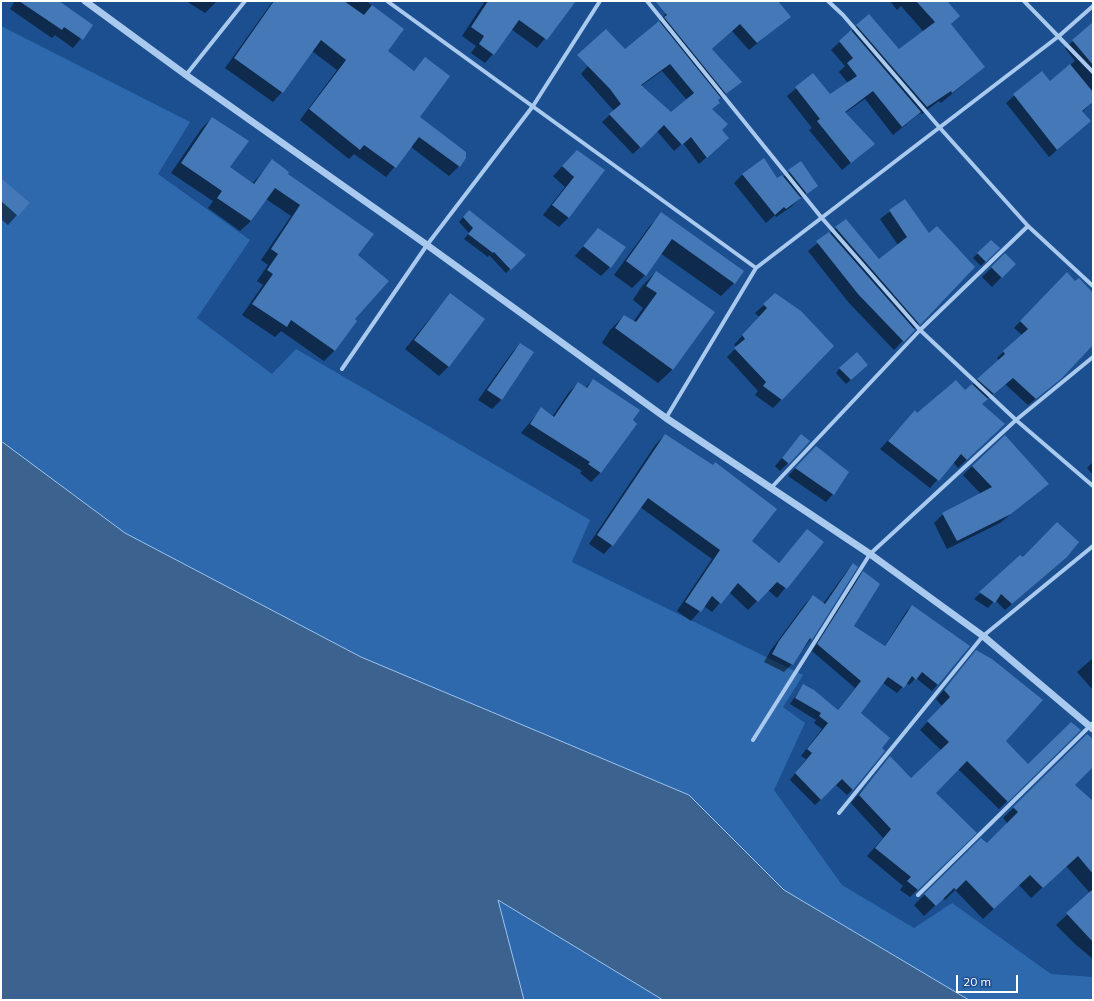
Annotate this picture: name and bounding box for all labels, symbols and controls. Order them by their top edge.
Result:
scale bar [958,967,1020,993]
text: 20 m [963,974,991,989]

